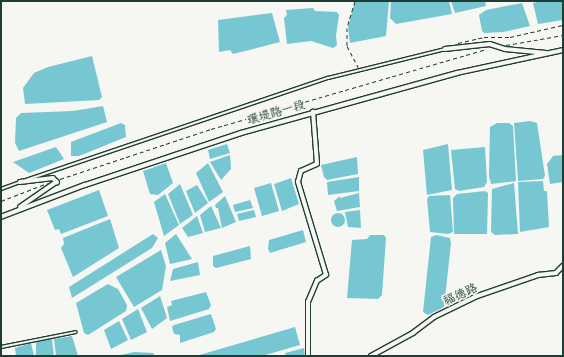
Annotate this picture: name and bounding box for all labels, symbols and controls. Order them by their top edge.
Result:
street label: 環堤路一段 [245,97,307,127]
street label: 福德路 [441,280,479,308]

